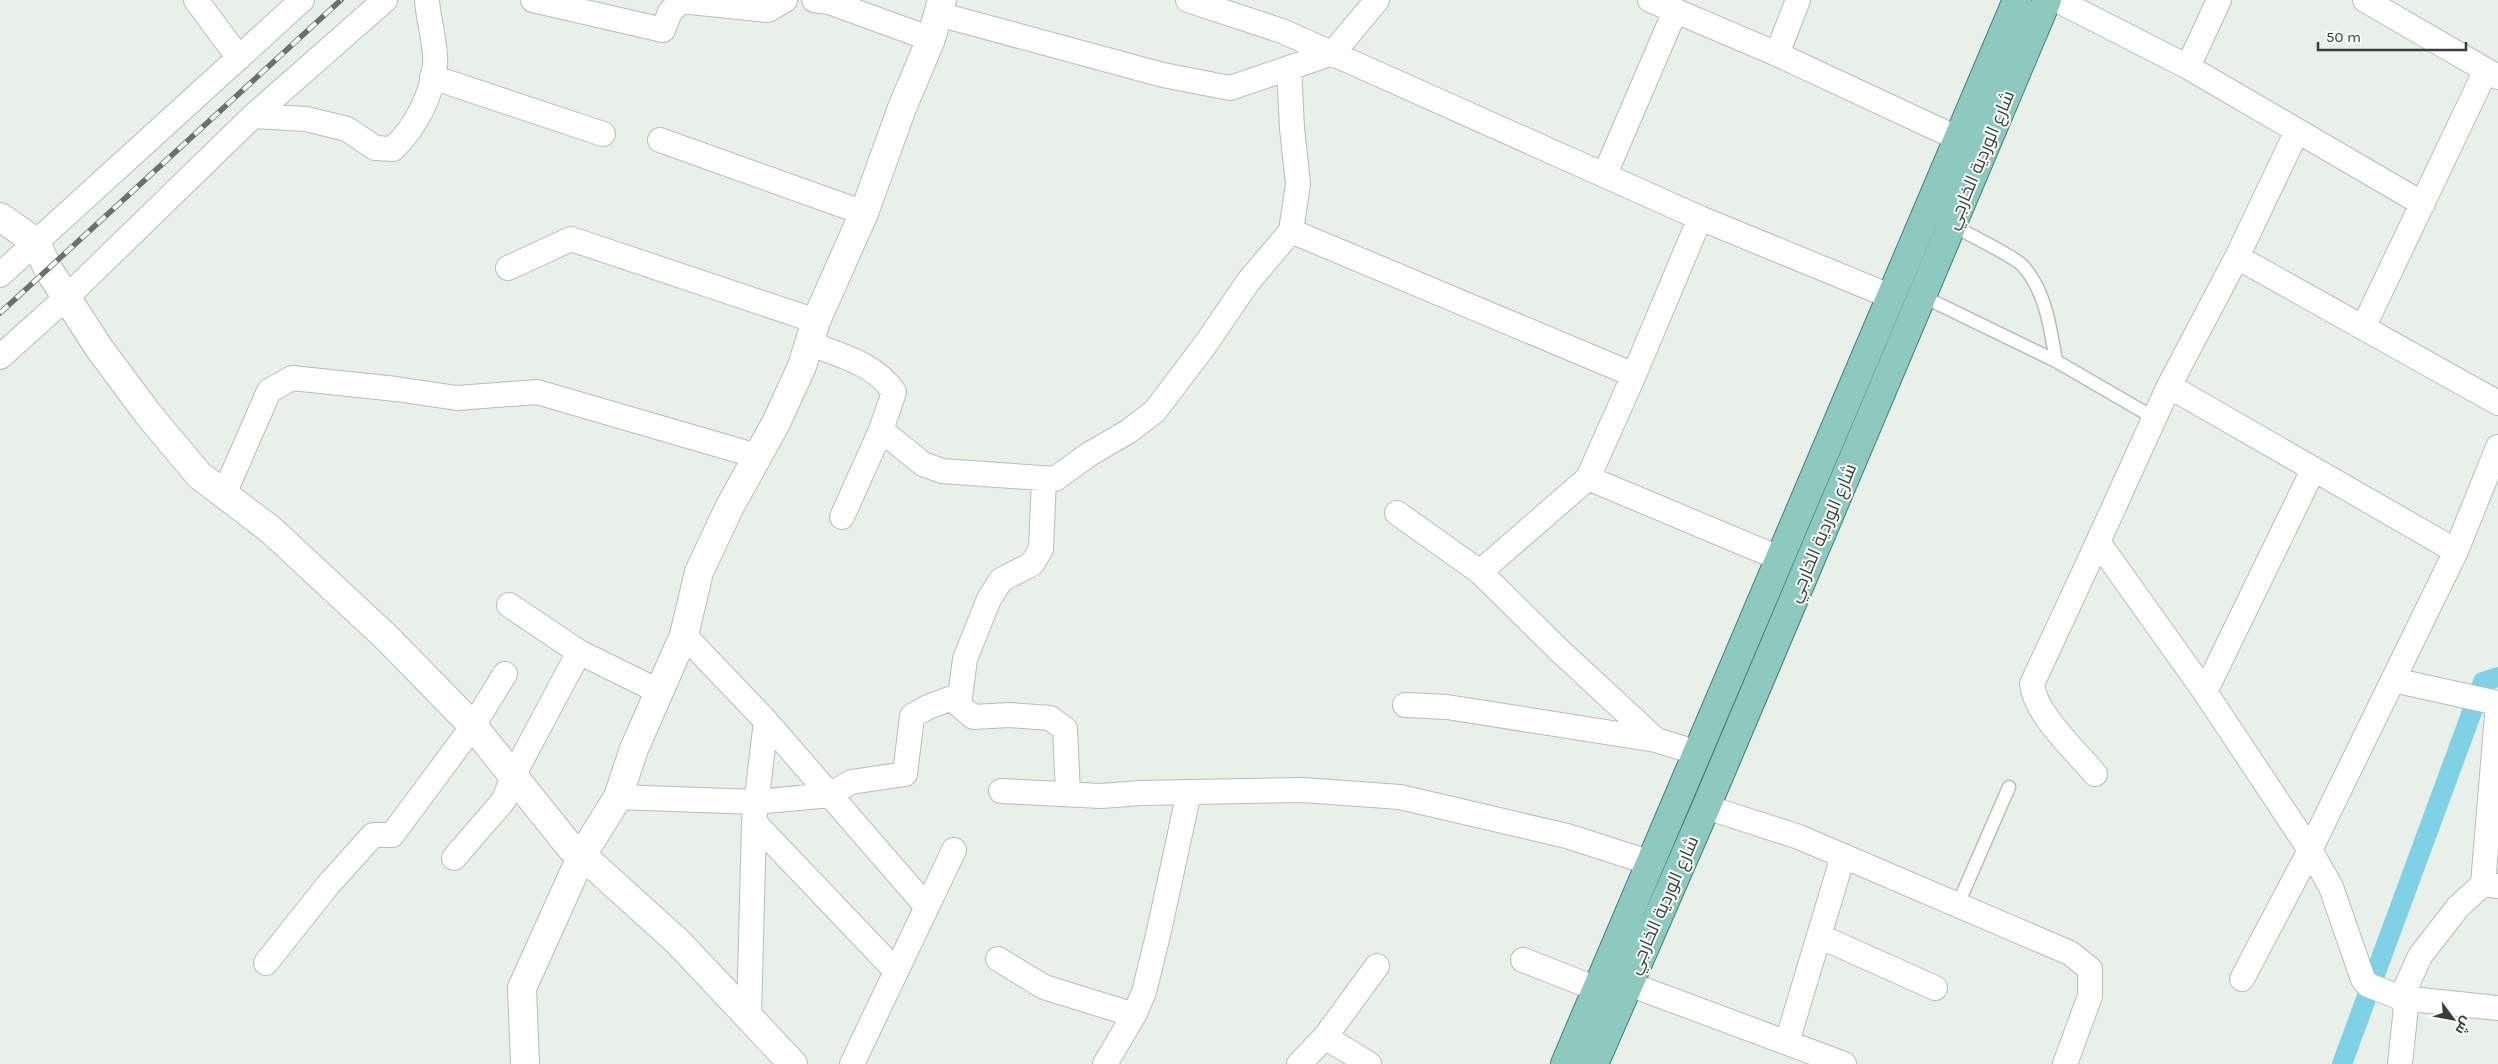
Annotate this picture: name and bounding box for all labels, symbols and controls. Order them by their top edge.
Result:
scale bar [2318,20,2466,52]
text: 50 m [2326,28,2361,46]
street label: شارع الوردية الخارجي [1941,87,2022,234]
street label: شارع الوردية الخارجي [1783,460,1864,607]
street label: شارع الوردية الخارجي [1623,833,1706,979]
north arrow [2428,994,2478,1044]
text: ش [2452,1014,2476,1038]

